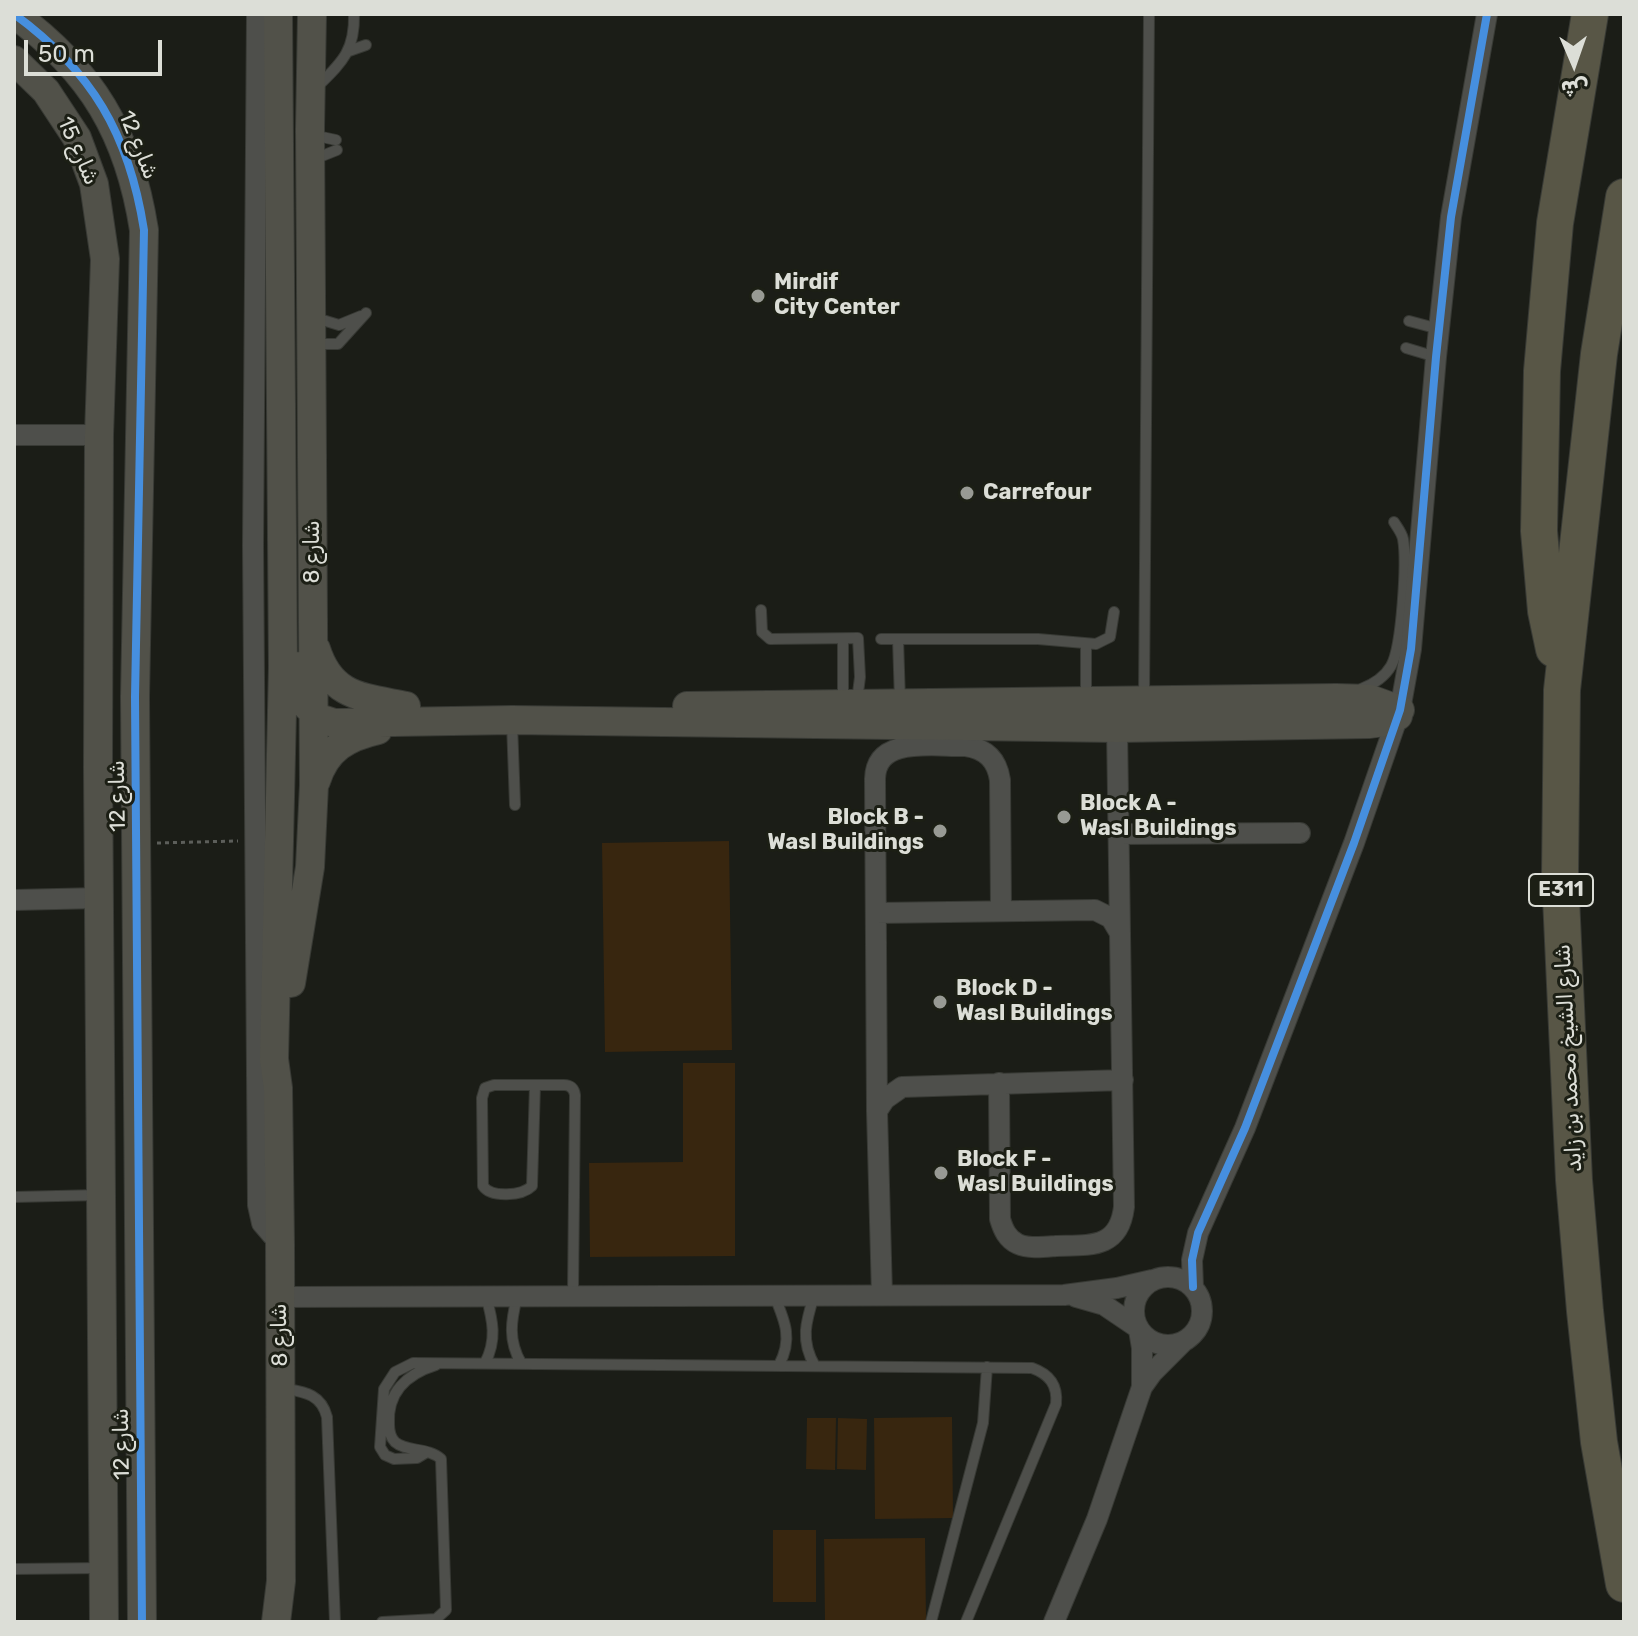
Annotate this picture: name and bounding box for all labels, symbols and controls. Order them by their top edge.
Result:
scale bar [28,24,166,74]
north arrow [1534,24,1614,104]
text: 50 m [38,40,95,68]
text: ش [1560,75,1589,102]
street label: شارع 12 [112,107,164,183]
street label: شارع 15 [51,113,105,189]
place label: Mirdif City Center [774,270,900,322]
marker: Mirdif City Center [749,287,767,305]
place label: Carrefour [983,480,1091,506]
marker: Carrefour [958,484,976,502]
street label: شارع 8 [300,520,326,584]
street label: شارع 12 [104,760,132,832]
place label: Block A - Wasl Buildings [1080,791,1237,842]
place label: Block B - Wasl Buildings [767,805,924,856]
marker: Block A - Wasl Buildings [1055,808,1073,826]
marker: Block B - Wasl Buildings [931,822,949,840]
road number: E311 [1529,874,1593,906]
street label: شارع الشيخ محمد بن زايد [1550,943,1588,1173]
place label: Block D - Wasl Buildings [956,976,1113,1028]
marker: Block D - Wasl Buildings [931,993,949,1011]
place label: Block F - Wasl Buildings [957,1147,1114,1198]
marker: Block F - Wasl Buildings [932,1164,950,1182]
street label: شارع 8 [266,1303,294,1367]
street label: شارع 12 [108,1408,136,1480]

